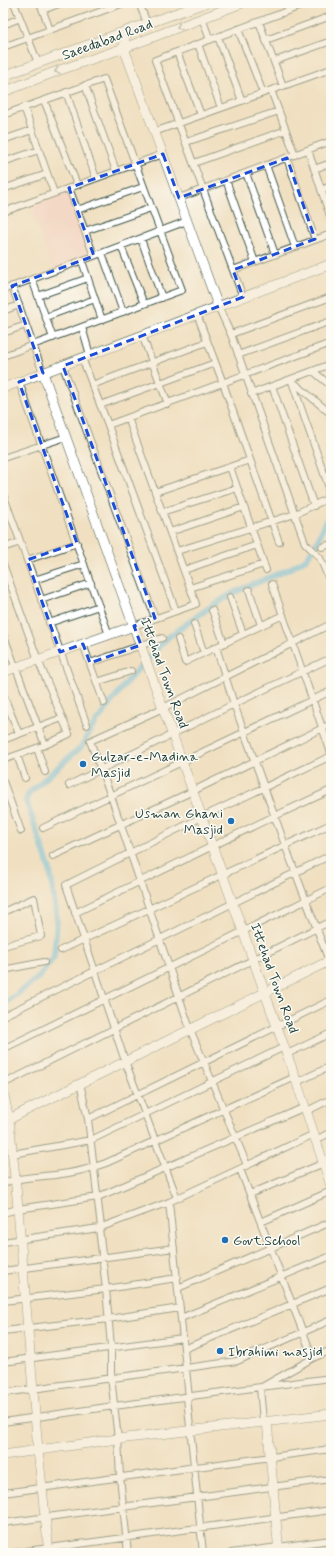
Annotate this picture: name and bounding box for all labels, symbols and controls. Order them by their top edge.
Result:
street label: Saeedabad Road [60,15,155,65]
one-way arrow [176,22,184,30]
one-way arrow [54,67,61,75]
street label: Ittehad Town Road [136,616,192,731]
place label: Gulzar-e-Madina Masjid [91,748,199,782]
marker: Gulzar-e-Madina Masjid [78,759,88,769]
place label: Usman Ghani Masjid [135,805,223,839]
marker: Usman Ghani Masjid [226,816,236,826]
street label: Ittehad Town Road [246,921,302,1036]
place label: Govt.School [233,1232,301,1250]
marker: Govt.School [220,1235,230,1245]
place label: Ibrahimi masjid [228,1343,323,1361]
marker: Ibrahimi masjid [215,1346,225,1356]

